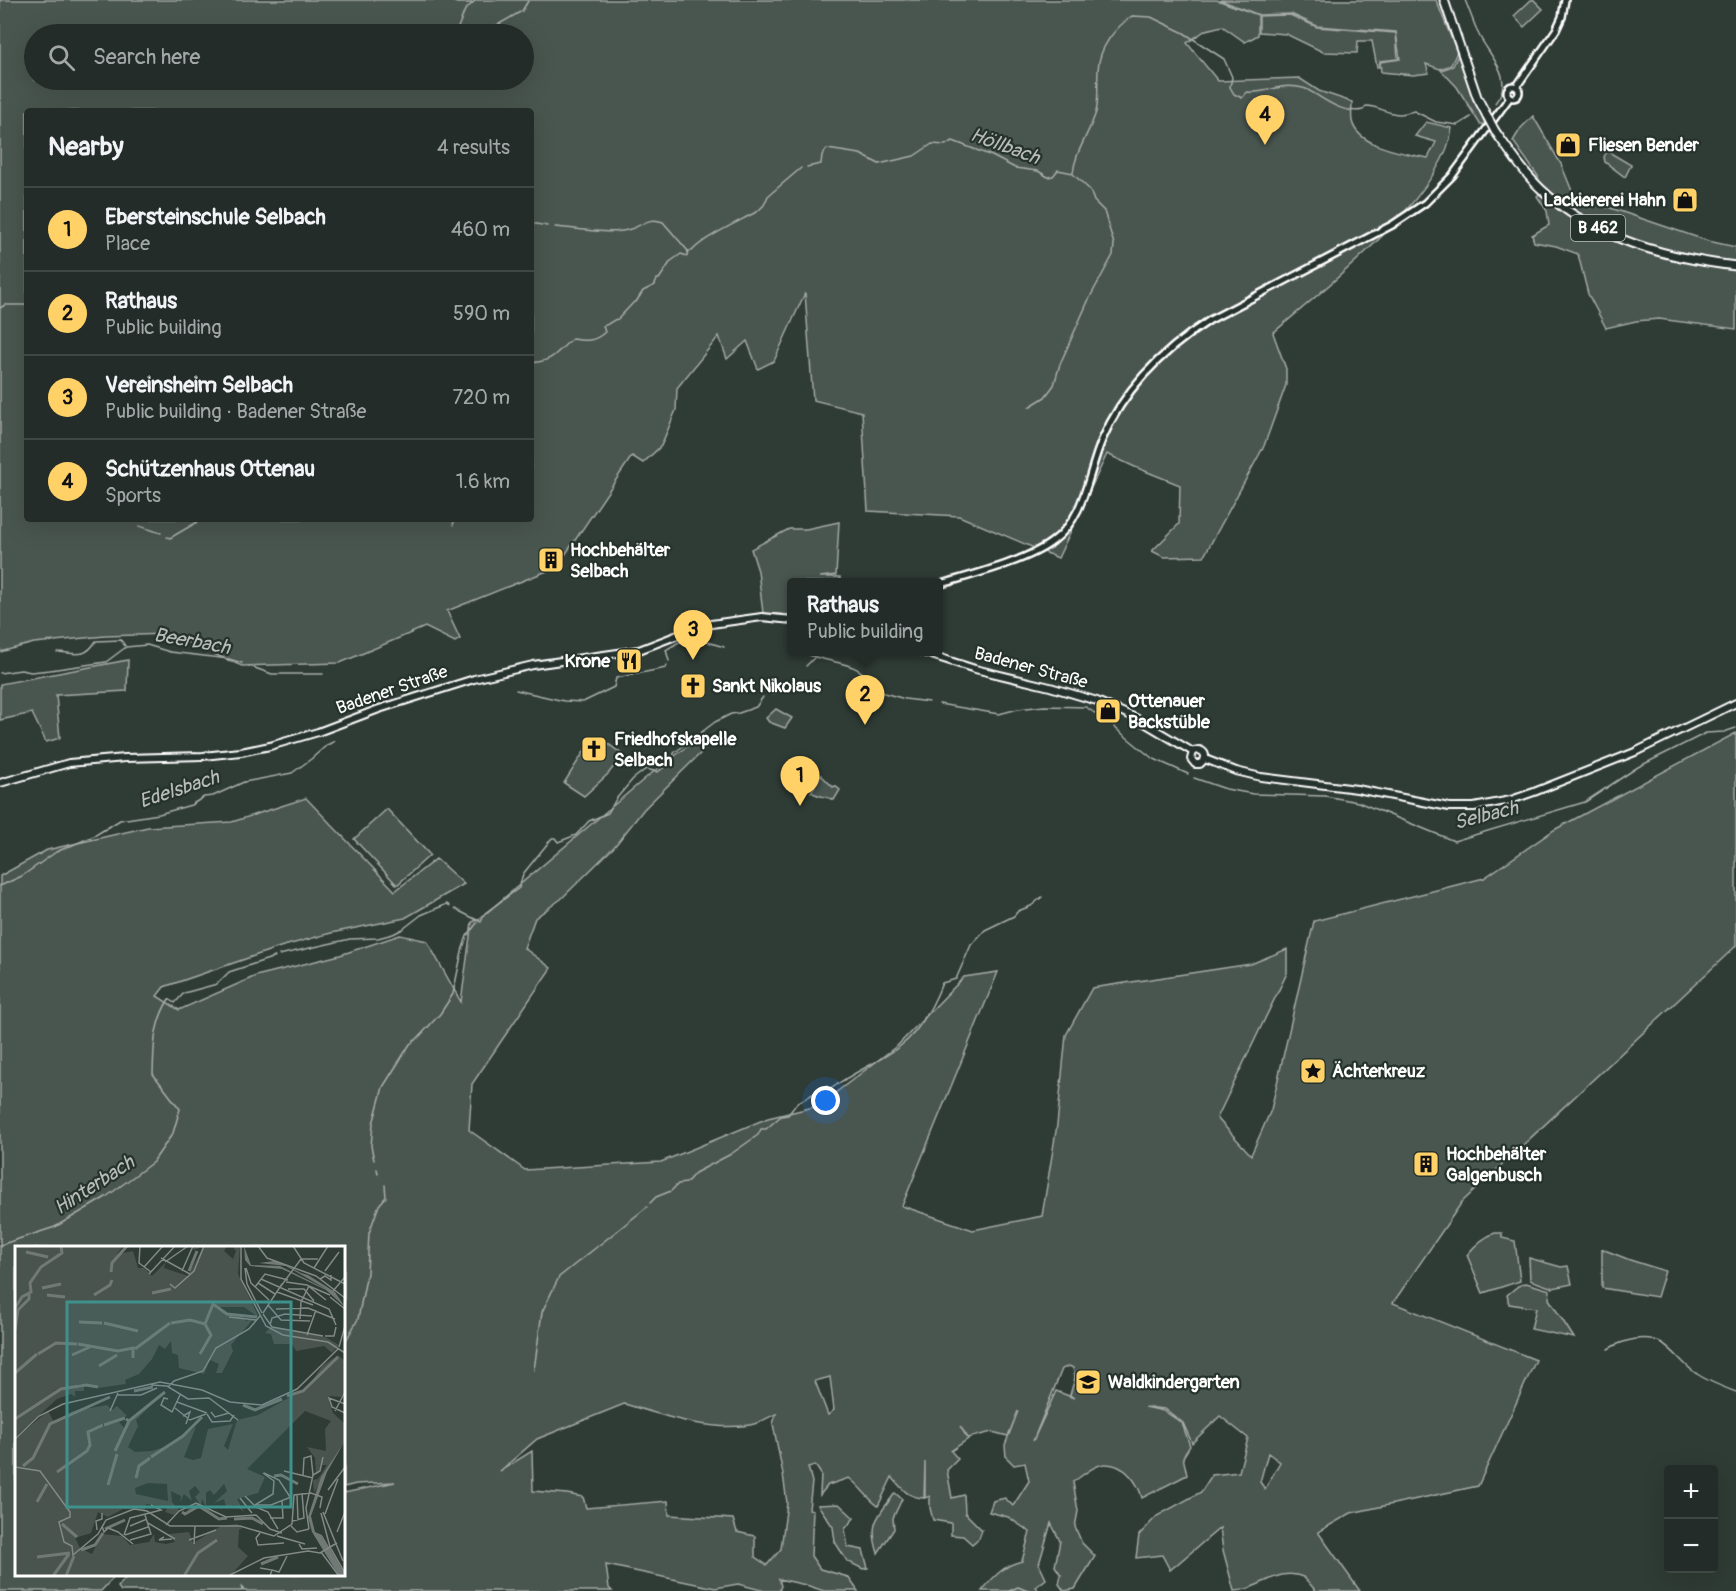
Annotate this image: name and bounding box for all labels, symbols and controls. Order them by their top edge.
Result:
search box [24,24,534,90]
icon: search [45,41,78,74]
text: Search here [93,43,200,71]
pin: 4 [1246,96,1284,145]
water label: Höllbach [967,122,1045,171]
shop icon: Fliesen Bender [1553,130,1583,160]
text: Nearby [48,131,124,163]
place label: Fliesen Bender [1588,134,1700,157]
text: 4 results [437,135,510,160]
shop icon: Lackiererei Hahn [1670,185,1700,215]
place label: Lackiererei Hahn [1543,189,1666,212]
text: Ebersteinschule Selbach [105,203,326,231]
road number: B 462 [1571,215,1625,241]
text: 1 [64,217,71,242]
text: 460 m [451,217,510,242]
text: Place [105,231,150,256]
text: Rathaus [105,287,177,315]
text: 2 [62,301,73,326]
text: 590 m [453,301,510,326]
text: Public building [105,315,221,340]
text: Vereinsheim Selbach [105,371,293,399]
text: 3 [62,385,73,410]
text: 720 m [452,385,510,410]
text: Public building · Badener Straße [105,399,366,424]
text: Schützenhaus Ottenau [105,455,315,483]
text: 4 [62,469,73,494]
text: 1.6 km [456,469,510,494]
text: Sports [105,483,161,508]
place label: Hochbehälter Selbach [570,539,671,583]
building icon: Hochbehälter Selbach [536,545,566,575]
popup [787,578,943,656]
text: Rathaus [807,591,879,619]
pin: 3 [674,610,712,660]
text: Public building [807,619,923,644]
water label: Beerbach [152,622,234,660]
street label: Badener Straße [972,642,1090,694]
restaurant icon: Krone [614,646,644,676]
place label: Krone [565,650,611,673]
street label: Badener Straße [333,660,451,720]
church icon: Sankt Nikolaus [678,671,708,701]
place label: Sankt Nikolaus [712,675,822,698]
pin: 2 [846,676,884,725]
place label: Ottenauer Backstüble [1128,690,1211,734]
shop icon: Ottenauer Backstüble [1093,696,1123,726]
place label: Friedhofskapelle Selbach [614,728,737,772]
church icon: Friedhofskapelle Selbach [579,734,609,764]
pin: 1 [780,756,820,806]
water label: Edelsbach [136,764,224,814]
water label: Selbach [1451,795,1522,835]
place icon: Ächterkreuz [1298,1056,1328,1086]
place label: Ächterkreuz [1332,1060,1426,1083]
your location [811,1086,840,1115]
place label: Hochbehälter Galgenbusch [1446,1143,1547,1187]
water label: Hinterbach [49,1149,140,1220]
building icon: Hochbehälter Galgenbusch [1411,1149,1441,1179]
inset map [15,1246,345,1576]
school or university icon: Waldkindergarten [1073,1367,1103,1397]
place label: Waldkindergarten [1108,1371,1240,1394]
map controls [1664,1465,1718,1573]
button: + [1664,1465,1718,1519]
button: − [1664,1519,1718,1573]

